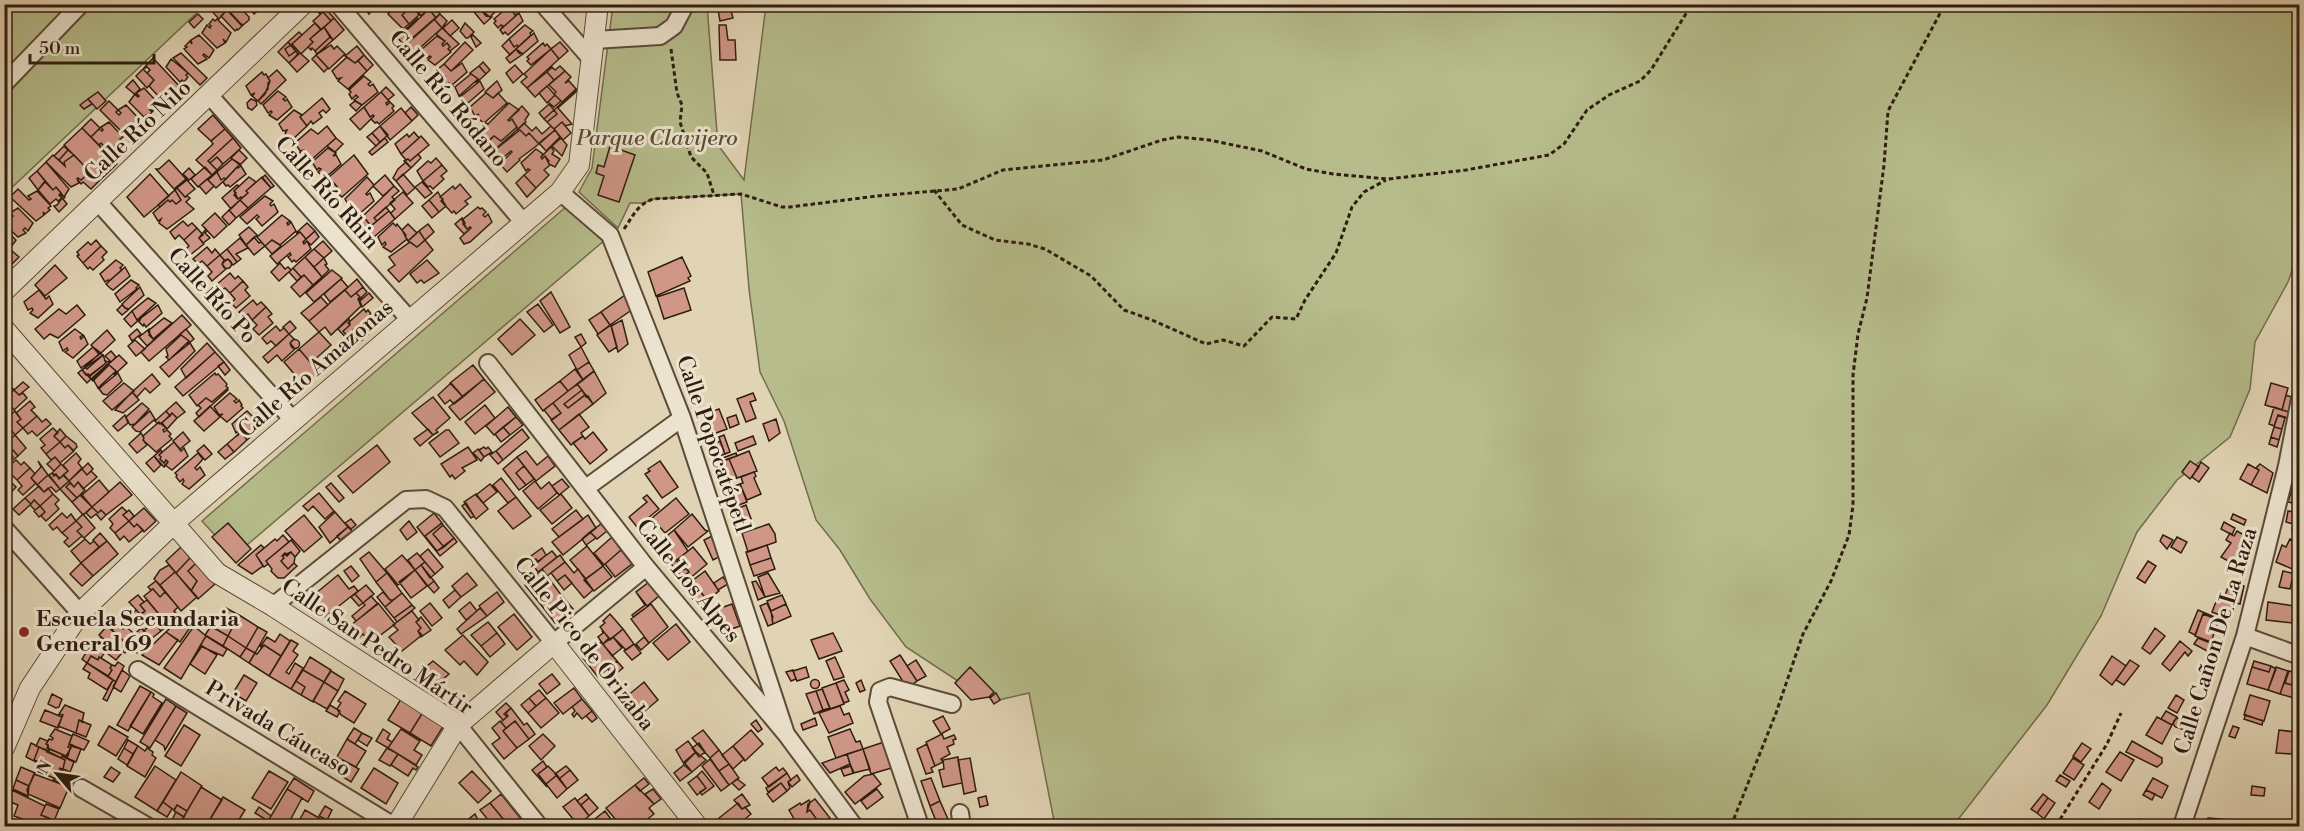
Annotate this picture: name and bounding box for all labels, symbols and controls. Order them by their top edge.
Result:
street label: Calle Río Ródano [383,25,513,173]
scale bar [30,27,154,65]
text: 50 m [39,37,81,60]
street label: Calle Río Nilo [79,74,197,188]
park label: Parque Clavijero [575,125,738,152]
street label: Calle Río Rhin [269,131,385,255]
street label: Calle Río Po [162,242,262,350]
street label: Calle Río Amazonas [233,294,399,444]
street label: Calle Popocatépetl [670,352,756,536]
street label: Calle Los Alpes [630,514,746,648]
street label: Calle Cañon De La Raza [2169,523,2264,758]
street label: Calle Pico de Orizaba [508,552,661,737]
street label: Calle San Pedro Mártir [276,573,478,721]
place label: Escuela Secundaria General 69 [36,606,240,658]
marker: Escuela Secundaria General 69 [17,625,31,639]
street label: Privada Cáucaso [200,675,356,783]
north arrow [27,744,87,804]
text: N [33,757,57,778]

